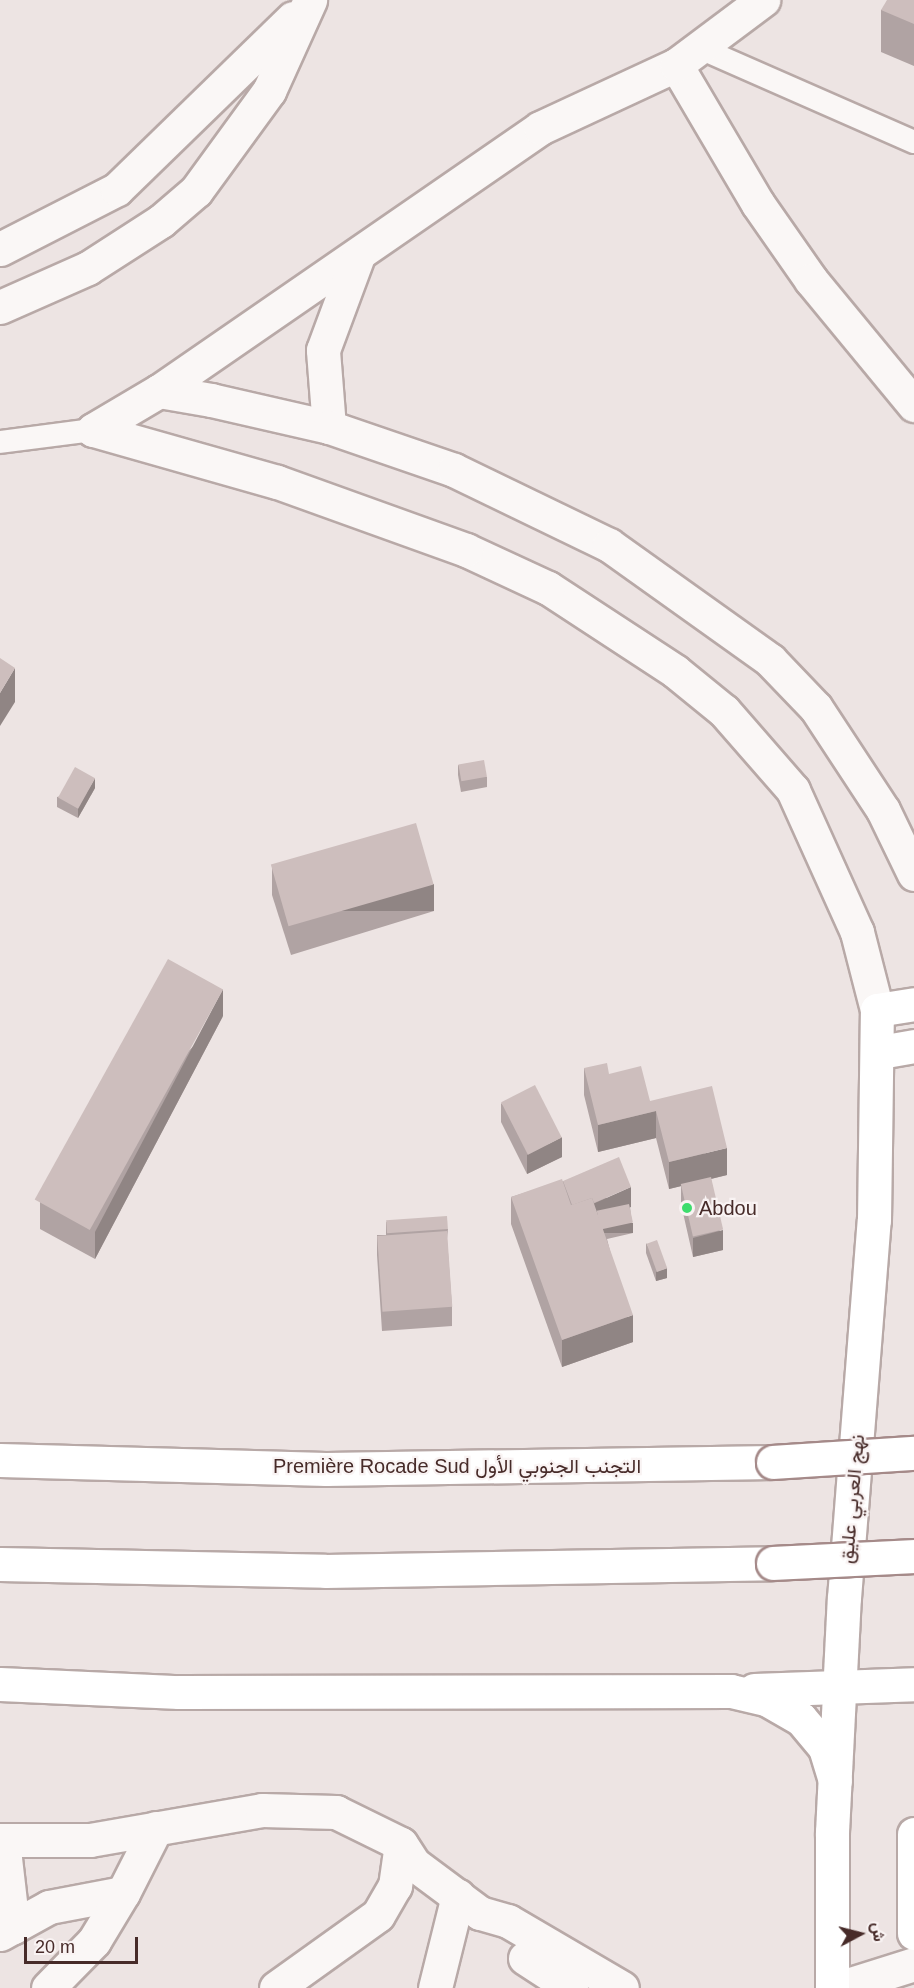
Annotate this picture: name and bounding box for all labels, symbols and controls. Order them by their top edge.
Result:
place label: Abdou [699,1196,757,1220]
marker: Abdou [680,1201,694,1215]
street label: نهج العربي عليق [834,1433,870,1565]
street label: Première Rocade Sud التجنب الجنوبي الأول [273,1454,641,1478]
north arrow [830,1904,890,1964]
text: ش [869,1921,888,1942]
scale bar [27,1925,141,1963]
text: 20 m [35,1937,75,1957]

